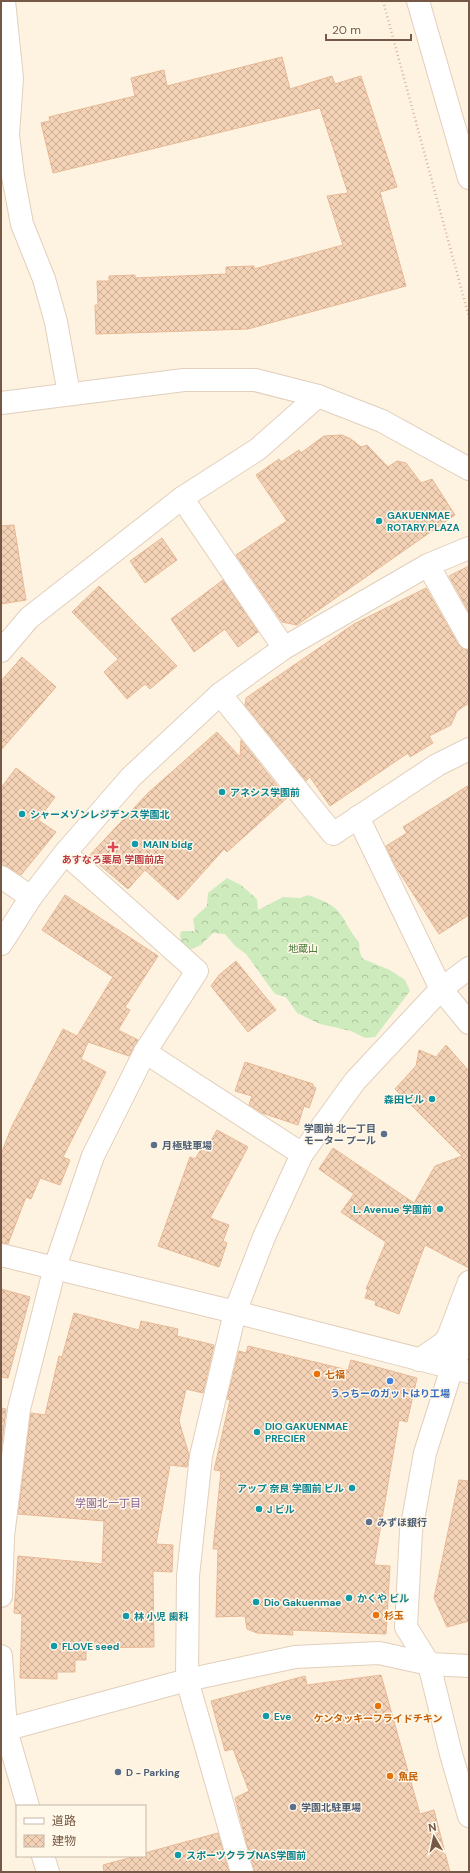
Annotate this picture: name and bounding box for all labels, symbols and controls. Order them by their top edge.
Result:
scale bar [326,16,411,42]
text: 20 m [332,22,361,38]
place label: GAKUENMAE ROTARY PLAZA [387,509,460,534]
marker: GAKUENMAE ROTARY PLAZA [374,516,384,526]
place label: アネシス学園前 [230,786,300,799]
marker: アネシス学園前 [217,787,227,797]
place label: シャーメゾンレジデンス学園北 [30,808,169,821]
marker: シャーメゾンレジデンス学園北 [17,809,27,819]
place label: MAIN bldg [143,838,193,851]
marker: MAIN bldg [130,839,140,849]
marker: あすなろ薬局 学園前店 [108,842,118,852]
place label: あすなろ薬局 学園前店 [62,853,164,866]
park label: 地蔵山 [288,942,318,955]
place label: 森田ビル [384,1093,424,1106]
marker: 森田ビル [427,1094,437,1104]
place label: 学園前 北一丁目 モーター プール [304,1122,376,1147]
marker: 学園前 北一丁目 モーター プール [379,1129,389,1139]
place label: 月極駐車場 [162,1139,212,1152]
marker: 月極駐車場 [149,1140,159,1150]
place label: L. Avenue 学園前 [353,1203,432,1216]
marker: L. Avenue 学園前 [435,1204,445,1214]
place label: 七福 [325,1368,345,1381]
marker: 七福 [312,1369,322,1379]
marker: うっちーのガットはり工場 [385,1376,395,1386]
place label: うっちーのガットはり工場 [330,1387,450,1400]
place label: DIO GAKUENMAE PRECIER [265,1420,348,1445]
marker: DIO GAKUENMAE PRECIER [252,1427,262,1437]
place label: アップ 奈良 学園前 ビル [237,1482,344,1495]
marker: アップ 奈良 学園前 ビル [347,1483,357,1493]
district label: 学園北一丁目 [75,1496,141,1510]
place label: J ビル [267,1503,295,1516]
marker: J ビル [254,1504,264,1514]
place label: みずほ銀行 [377,1516,427,1529]
marker: みずほ銀行 [364,1517,374,1527]
place label: かくや ビル [357,1592,409,1605]
marker: かくや ビル [344,1593,354,1603]
place label: Dio Gakuenmae [264,1596,341,1609]
marker: Dio Gakuenmae [251,1597,261,1607]
place label: 杉玉 [384,1609,404,1622]
place label: 林 小児 歯科 [134,1610,189,1623]
marker: 杉玉 [371,1610,381,1620]
marker: 林 小児 歯科 [121,1611,131,1621]
place label: FLOVE seed [62,1640,119,1653]
marker: FLOVE seed [49,1641,59,1651]
marker: ケンタッキーフライドチキン [373,1701,383,1711]
place label: Eve [274,1710,291,1723]
marker: Eve [261,1711,271,1721]
place label: ケンタッキーフライドチキン [314,1712,442,1725]
place label: D - Parking [126,1766,180,1779]
marker: D - Parking [113,1767,123,1777]
place label: 魚民 [398,1770,418,1783]
marker: 魚民 [385,1771,395,1781]
place label: 学園北駐車場 [301,1801,361,1814]
marker: 学園北駐車場 [288,1802,298,1812]
legend [16,1805,146,1857]
text: 道路 [52,1813,76,1829]
north arrow [414,1817,454,1857]
text: N [427,1820,437,1835]
text: 建物 [52,1833,76,1849]
place label: スポーツクラブNAS学園前 [186,1849,306,1862]
marker: スポーツクラブNAS学園前 [173,1850,183,1860]

